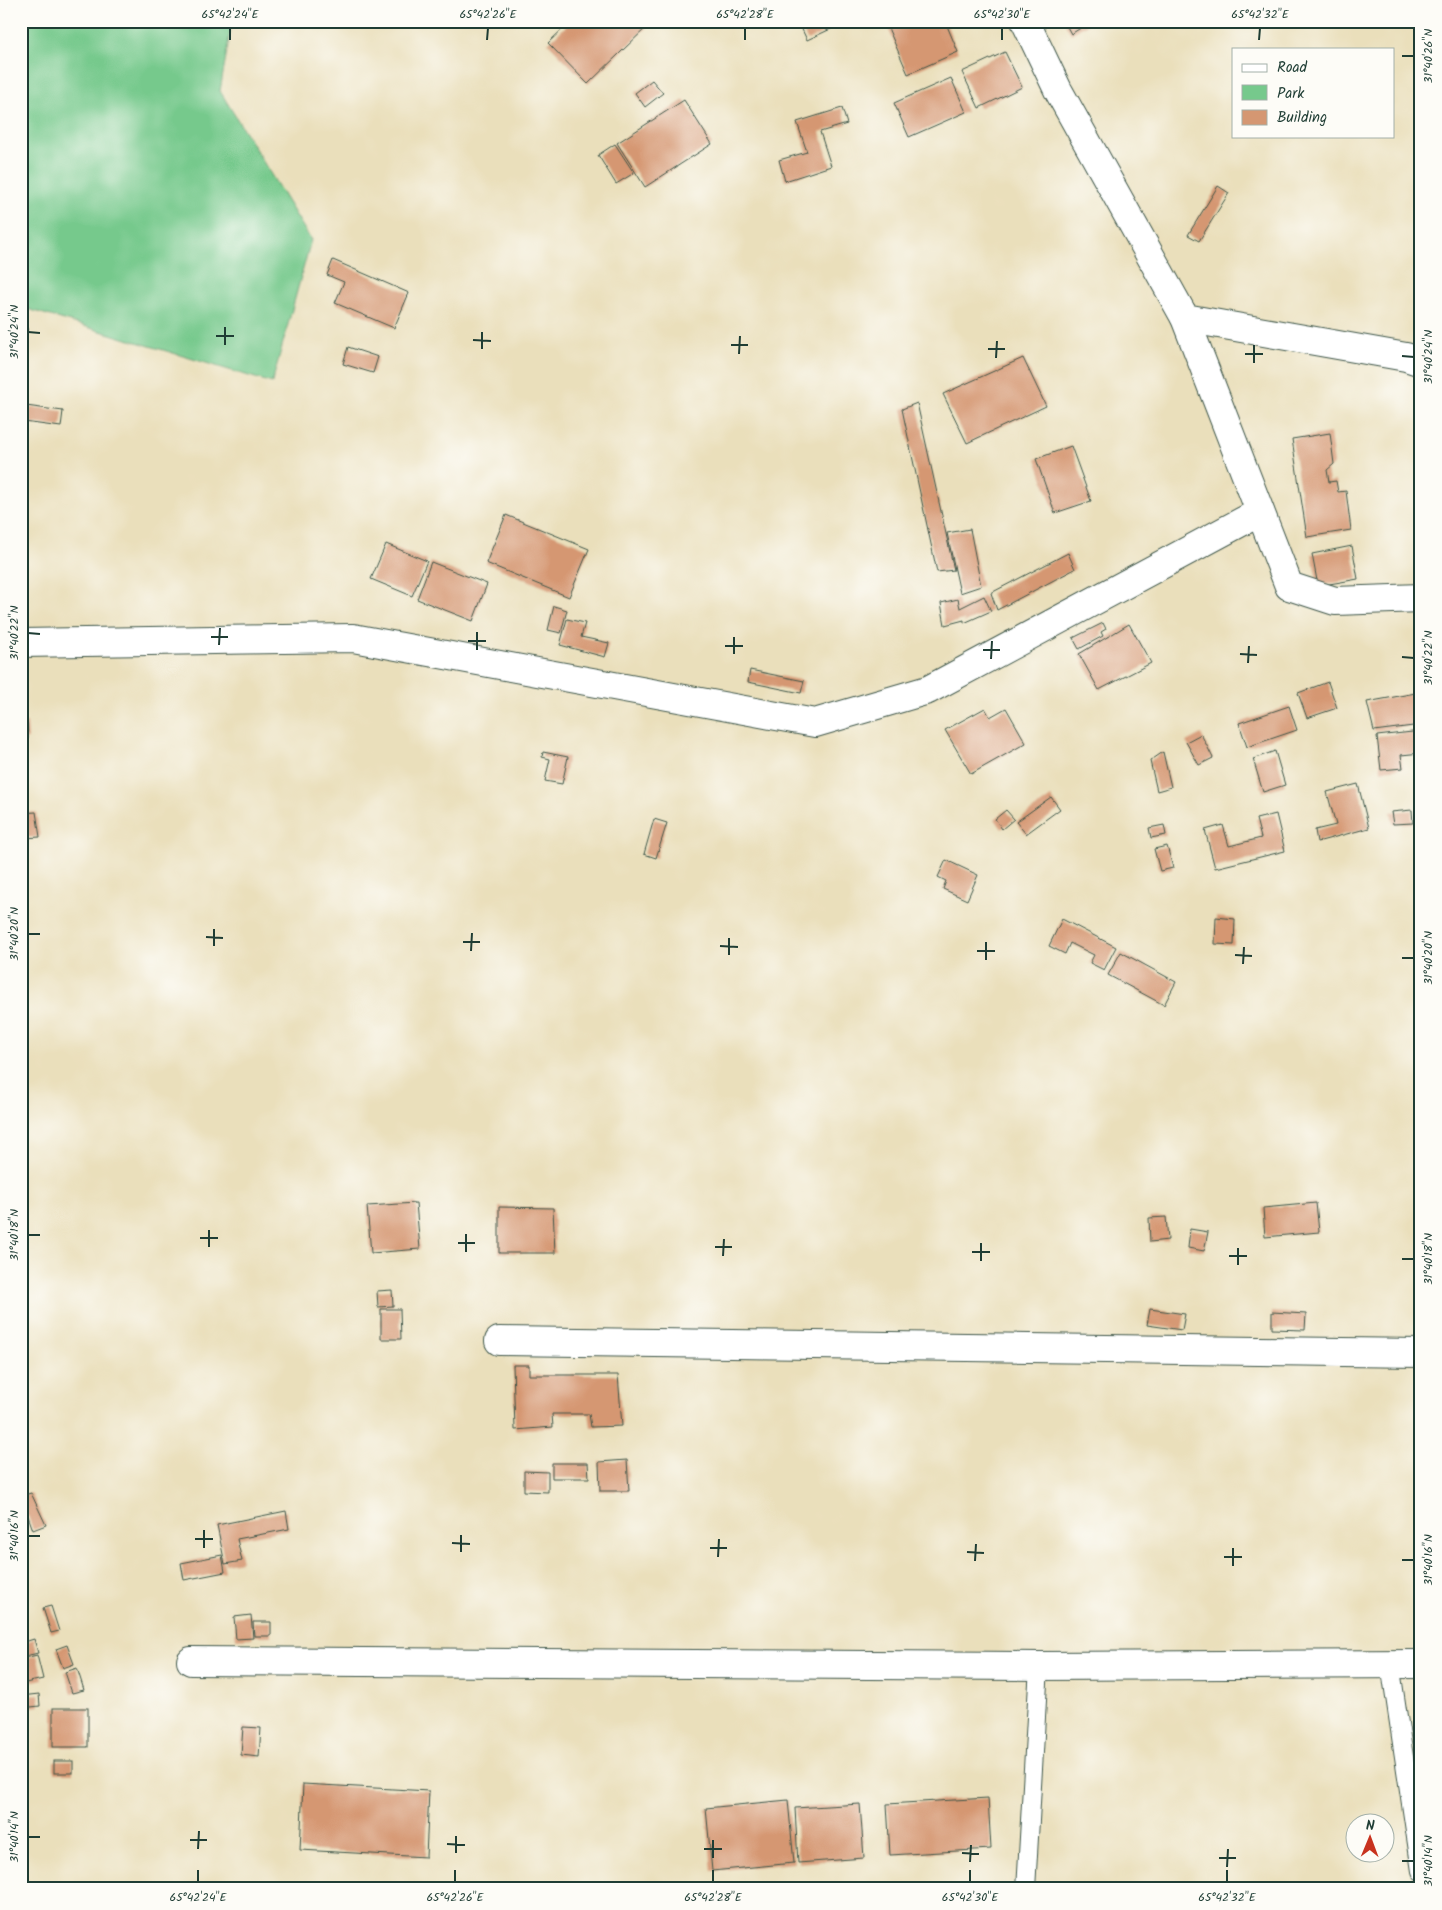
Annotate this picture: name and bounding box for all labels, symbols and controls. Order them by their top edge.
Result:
text: 65°42'24"E [201,5,260,24]
text: 65°42'26"E [459,5,518,24]
text: 65°42'28"E [716,5,775,24]
text: 65°42'30"E [974,5,1031,24]
text: 65°42'32"E [1231,5,1290,24]
text: 31°40'26"N [1419,29,1438,83]
legend [1232,48,1394,138]
text: Road [1277,56,1308,80]
text: Park [1277,82,1305,106]
text: Building [1277,106,1327,130]
text: 31°40'24"N [5,305,24,359]
text: 31°40'24"N [1419,330,1438,384]
text: 31°40'22"N [5,605,24,661]
text: 31°40'22"N [1419,630,1438,686]
text: 31°40'20"N [5,907,24,961]
text: 31°40'20"N [1419,931,1438,985]
text: 31°40'18"N [5,1209,24,1261]
text: 31°40'18"N [1419,1233,1438,1285]
text: 31°40'16"N [5,1510,24,1562]
text: 31°40'16"N [1419,1534,1438,1586]
text: 31°40'14"N [5,1811,24,1863]
north arrow [1344,1812,1394,1862]
text: N [1366,1815,1375,1837]
text: 31°40'14"N [1419,1835,1438,1887]
text: 65°42'24"E [169,1888,228,1907]
text: 65°42'26"E [426,1888,485,1907]
text: 65°42'28"E [684,1888,743,1907]
text: 65°42'30"E [942,1888,999,1907]
text: 65°42'32"E [1198,1888,1257,1907]

